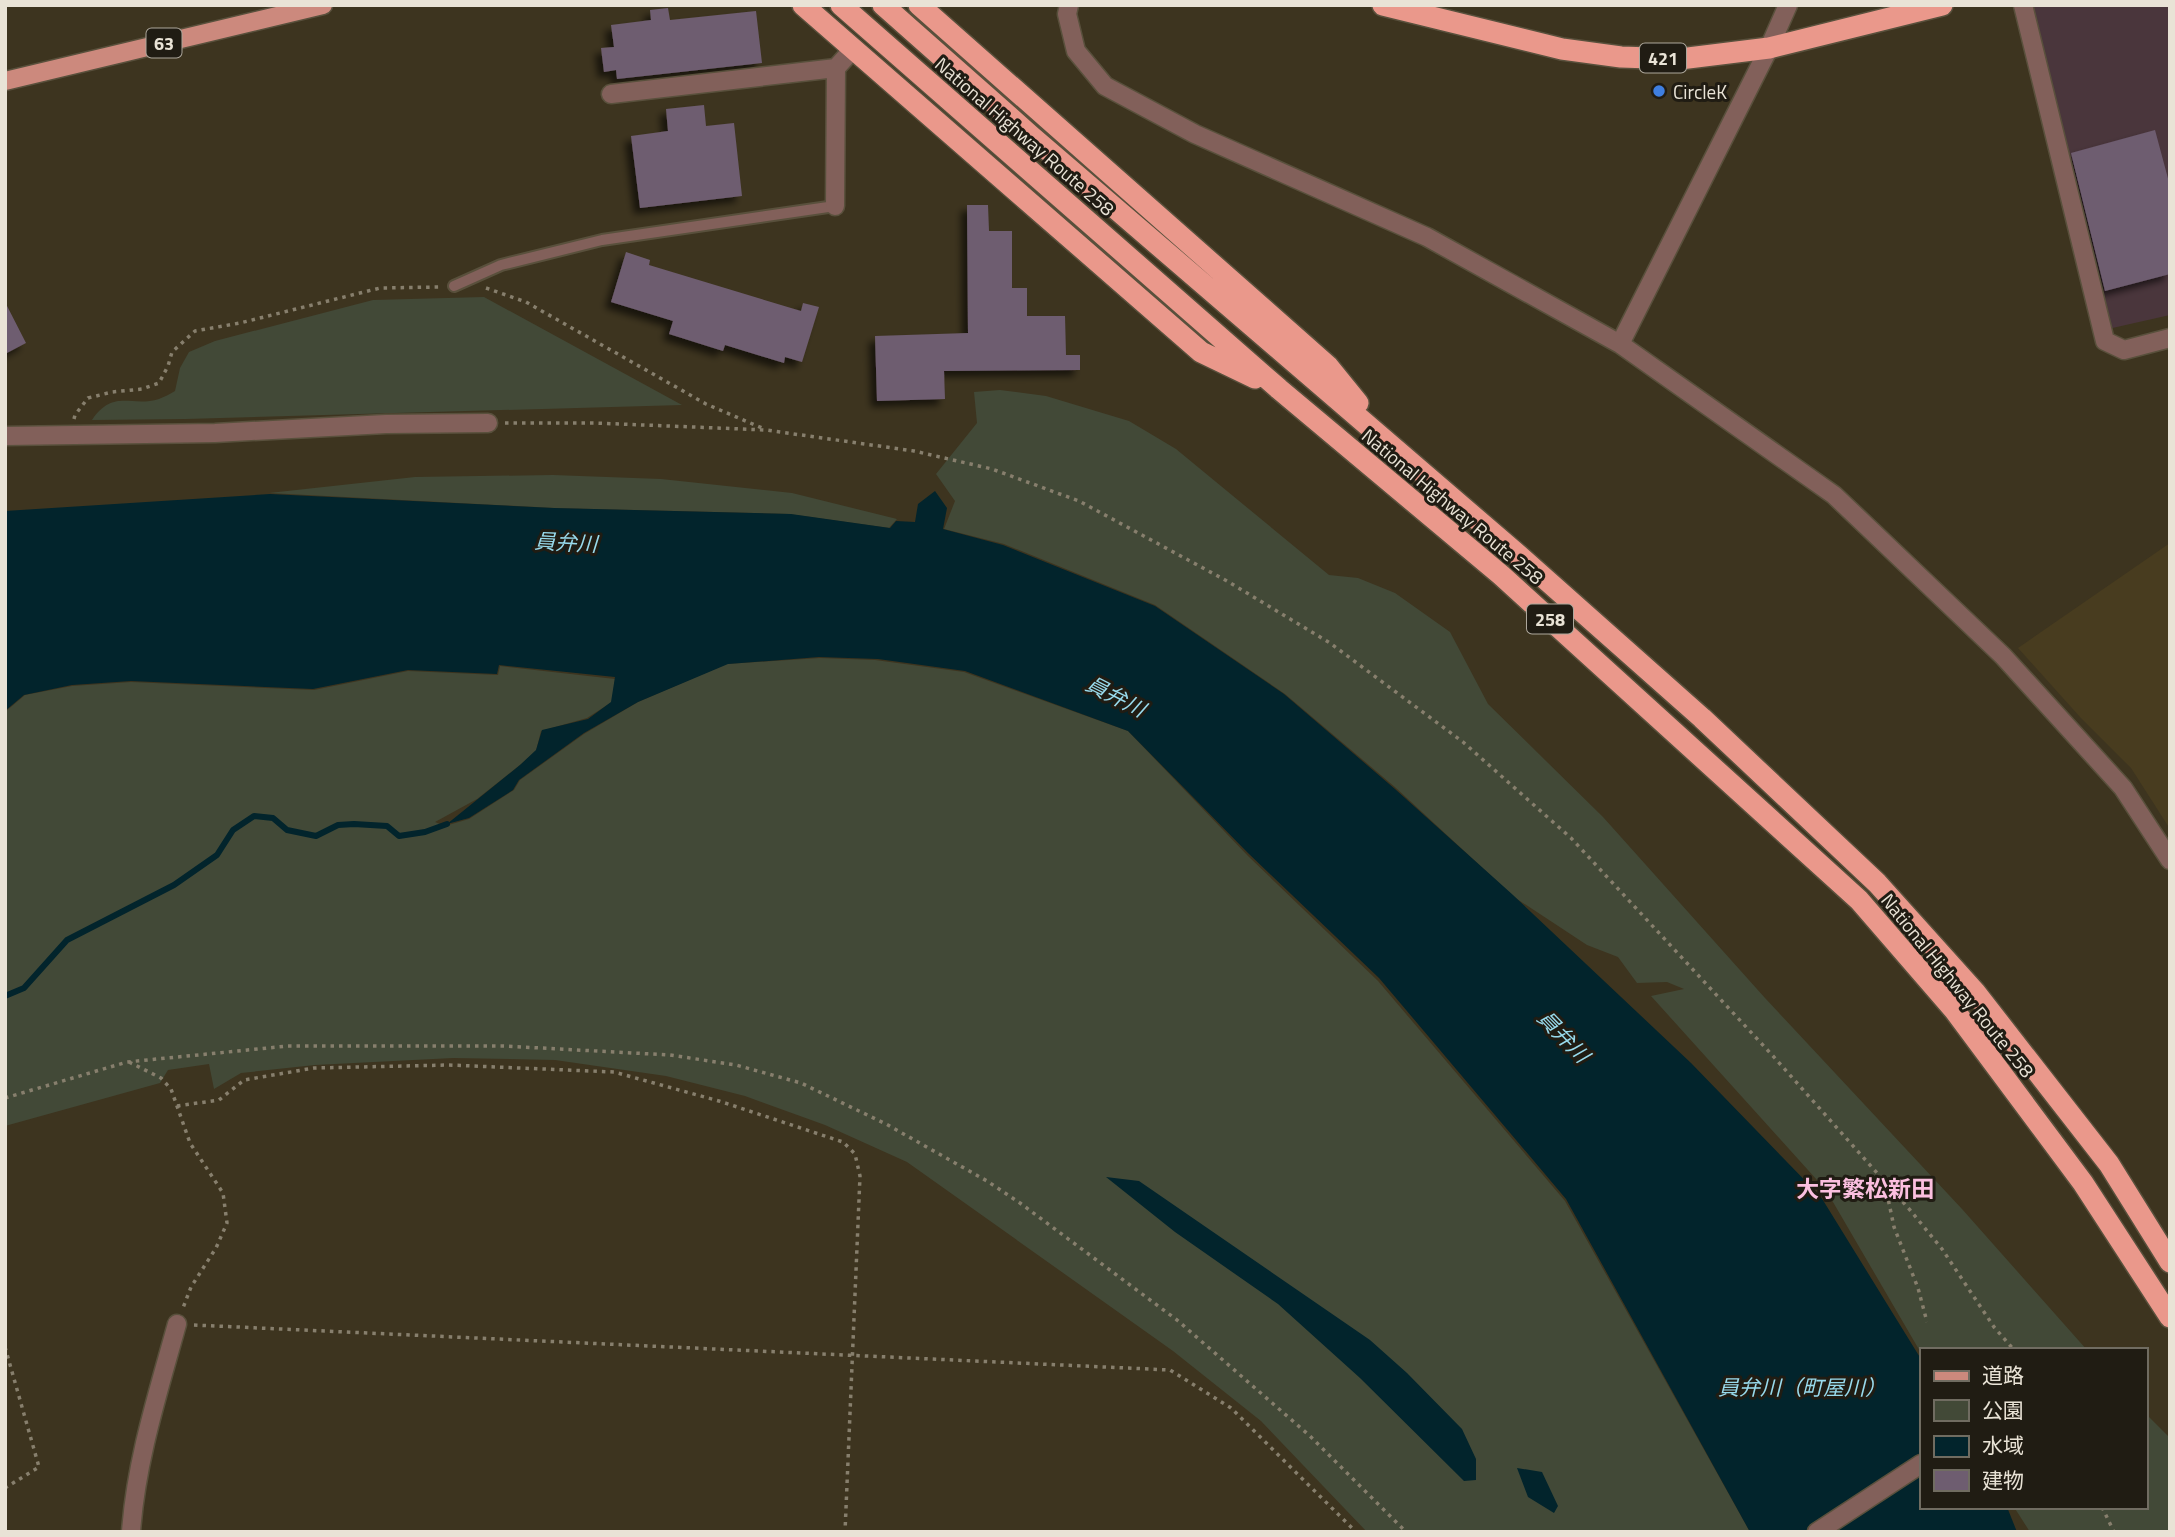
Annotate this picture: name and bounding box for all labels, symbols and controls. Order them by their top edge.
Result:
road number: 63 [146,28,182,58]
road number: 421 [1640,44,1686,72]
street label: National Highway Route 258 [929,50,1121,222]
place label: CircleK [1673,77,1727,106]
marker: CircleK [1651,83,1667,99]
street label: National Highway Route 258 [1356,421,1551,591]
water label: 員弁川 [534,524,600,560]
road number: 258 [1527,604,1573,634]
water label: 員弁川 [1081,667,1153,725]
street label: National Highway Route 258 [1874,887,2042,1084]
water label: 員弁川 [1531,1002,1599,1071]
district label: 大字繁松新田 [1796,1171,1934,1206]
legend [1920,1348,2147,1509]
text: 道路 [1982,1359,2024,1391]
water label: 員弁川（町屋川） [1718,1371,1886,1403]
text: 公園 [1982,1394,2024,1426]
text: 水域 [1982,1429,2024,1461]
text: 建物 [1982,1464,2024,1496]

